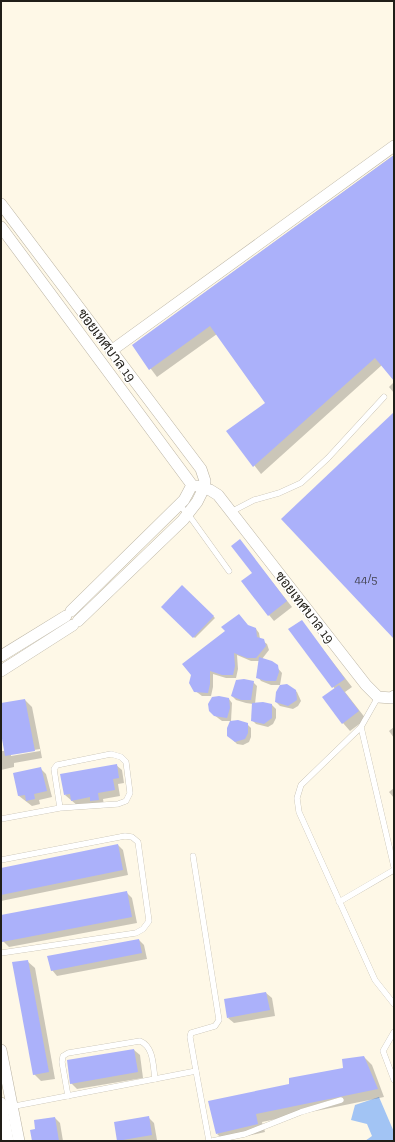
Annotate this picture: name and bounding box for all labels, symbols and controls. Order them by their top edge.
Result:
street label: ซอยเทศบาล 19 [74,306,139,385]
street label: ซอยเทศบาล 19 [271,568,338,647]
house number: 44/5 [355,572,377,586]

